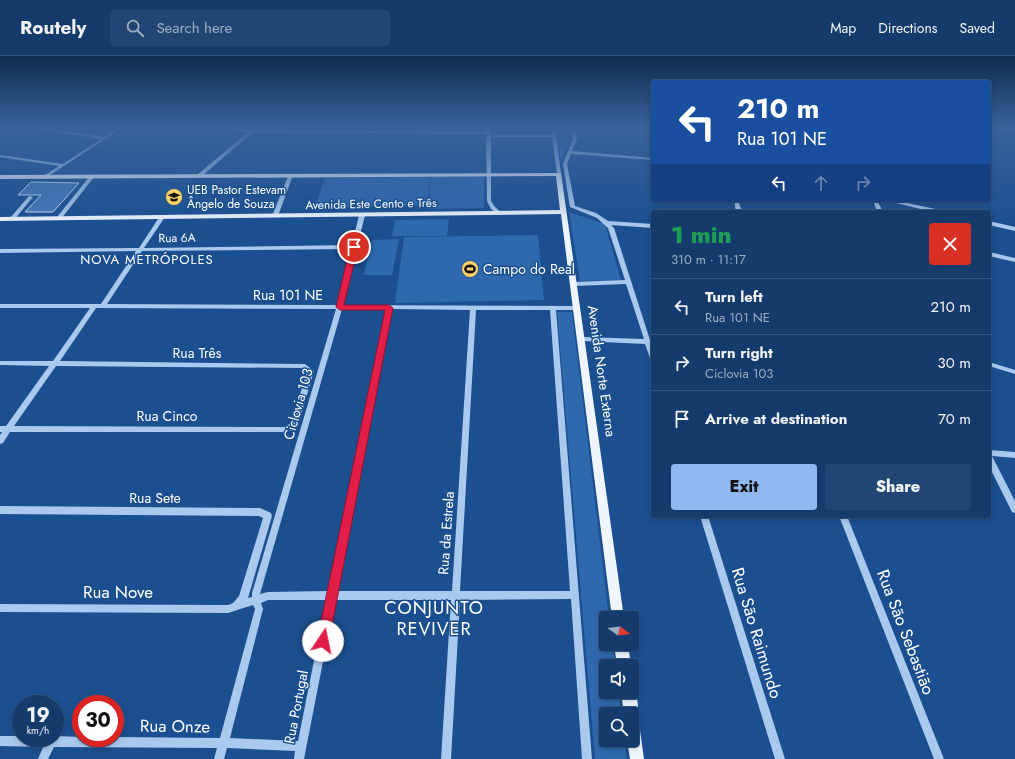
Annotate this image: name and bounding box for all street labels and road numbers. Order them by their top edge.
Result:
street label: Avenida Este Cento e Três [305,194,437,214]
street label: Rua 6A [158,229,196,247]
street label: Rua 101 NE [253,285,323,305]
street label: Avenida Norte Externa [583,304,621,438]
street label: Rua Três [173,343,222,363]
street label: Ciclovia 103 [278,366,318,442]
street label: Rua Cinco [136,406,198,426]
street label: Rua Sete [129,488,181,508]
street label: Rua da Estrela [433,491,459,575]
street label: Rua São Raimundo [726,565,788,701]
street label: Rua São Sebastião [871,566,941,698]
street label: Rua Nove [83,580,153,604]
street label: Rua Portugal [279,669,313,745]
street label: Rua Onze [140,713,211,739]

